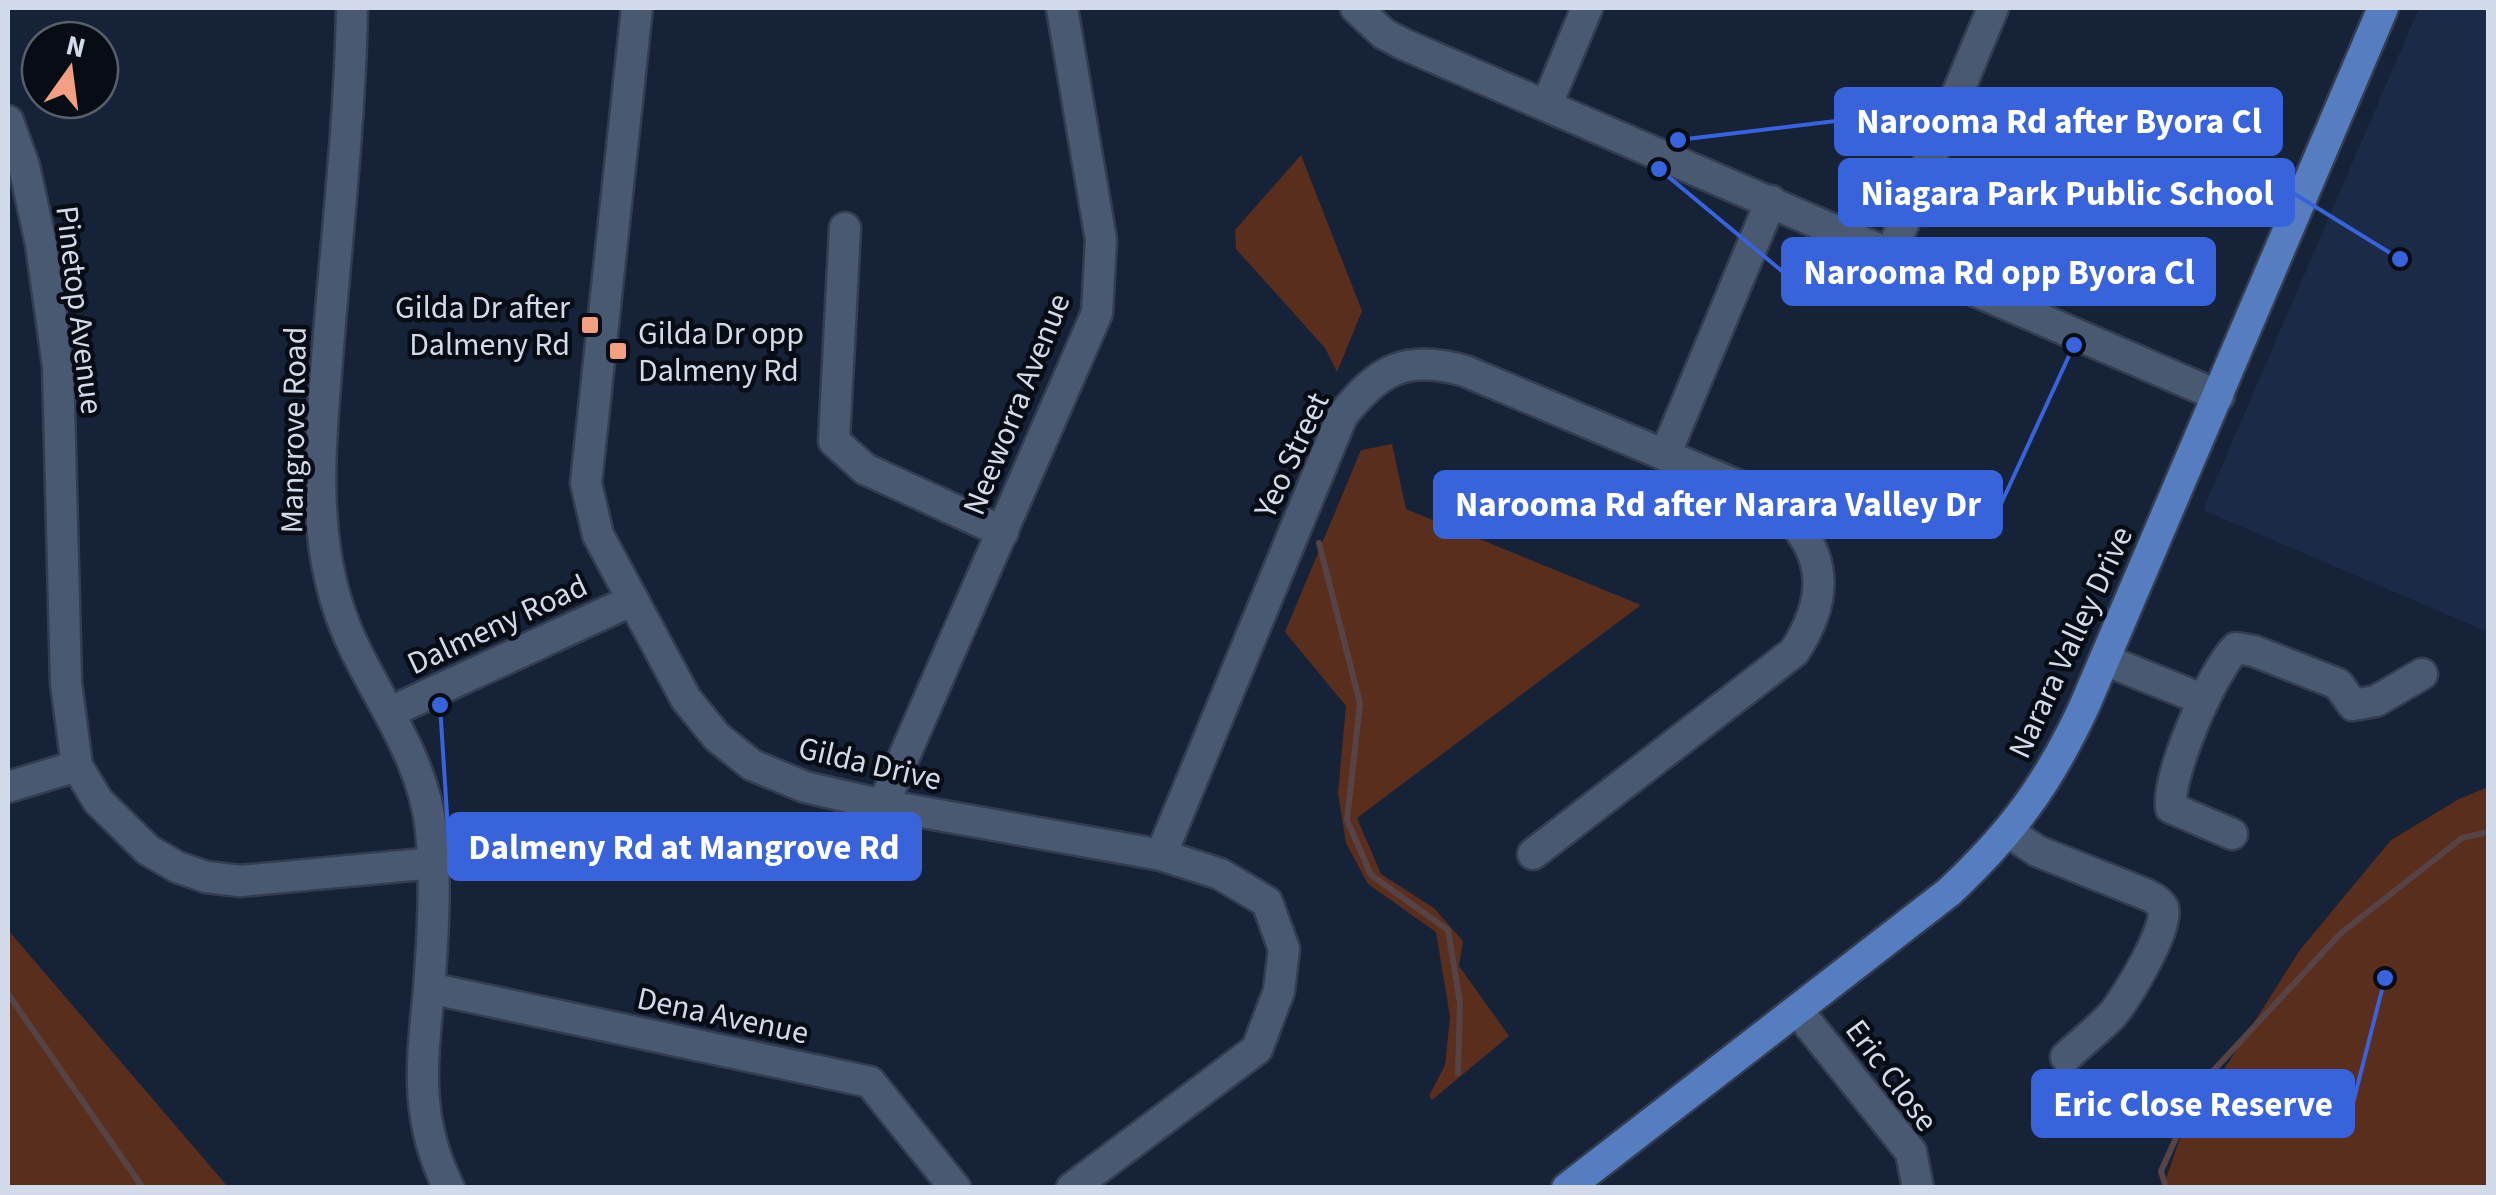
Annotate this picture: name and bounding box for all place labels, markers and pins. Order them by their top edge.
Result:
callout: Narooma Rd after Byora Cl [1836,89,2281,154]
callout: Niagara Park Public School [1840,160,2293,225]
callout: Narooma Rd opp Byora Cl [1783,239,2214,304]
place label: Gilda Dr after Dalmeny Rd [395,285,571,368]
place label: Gilda Dr opp Dalmeny Rd [638,311,804,394]
marker: Gilda Dr after Dalmeny Rd [579,314,601,336]
marker: Gilda Dr opp Dalmeny Rd [607,340,629,362]
callout: Narooma Rd after Narara Valley Dr [1435,472,2001,537]
callout: Dalmeny Rd at Mangrove Rd [449,814,920,879]
callout: Eric Close Reserve [2033,1071,2353,1136]

